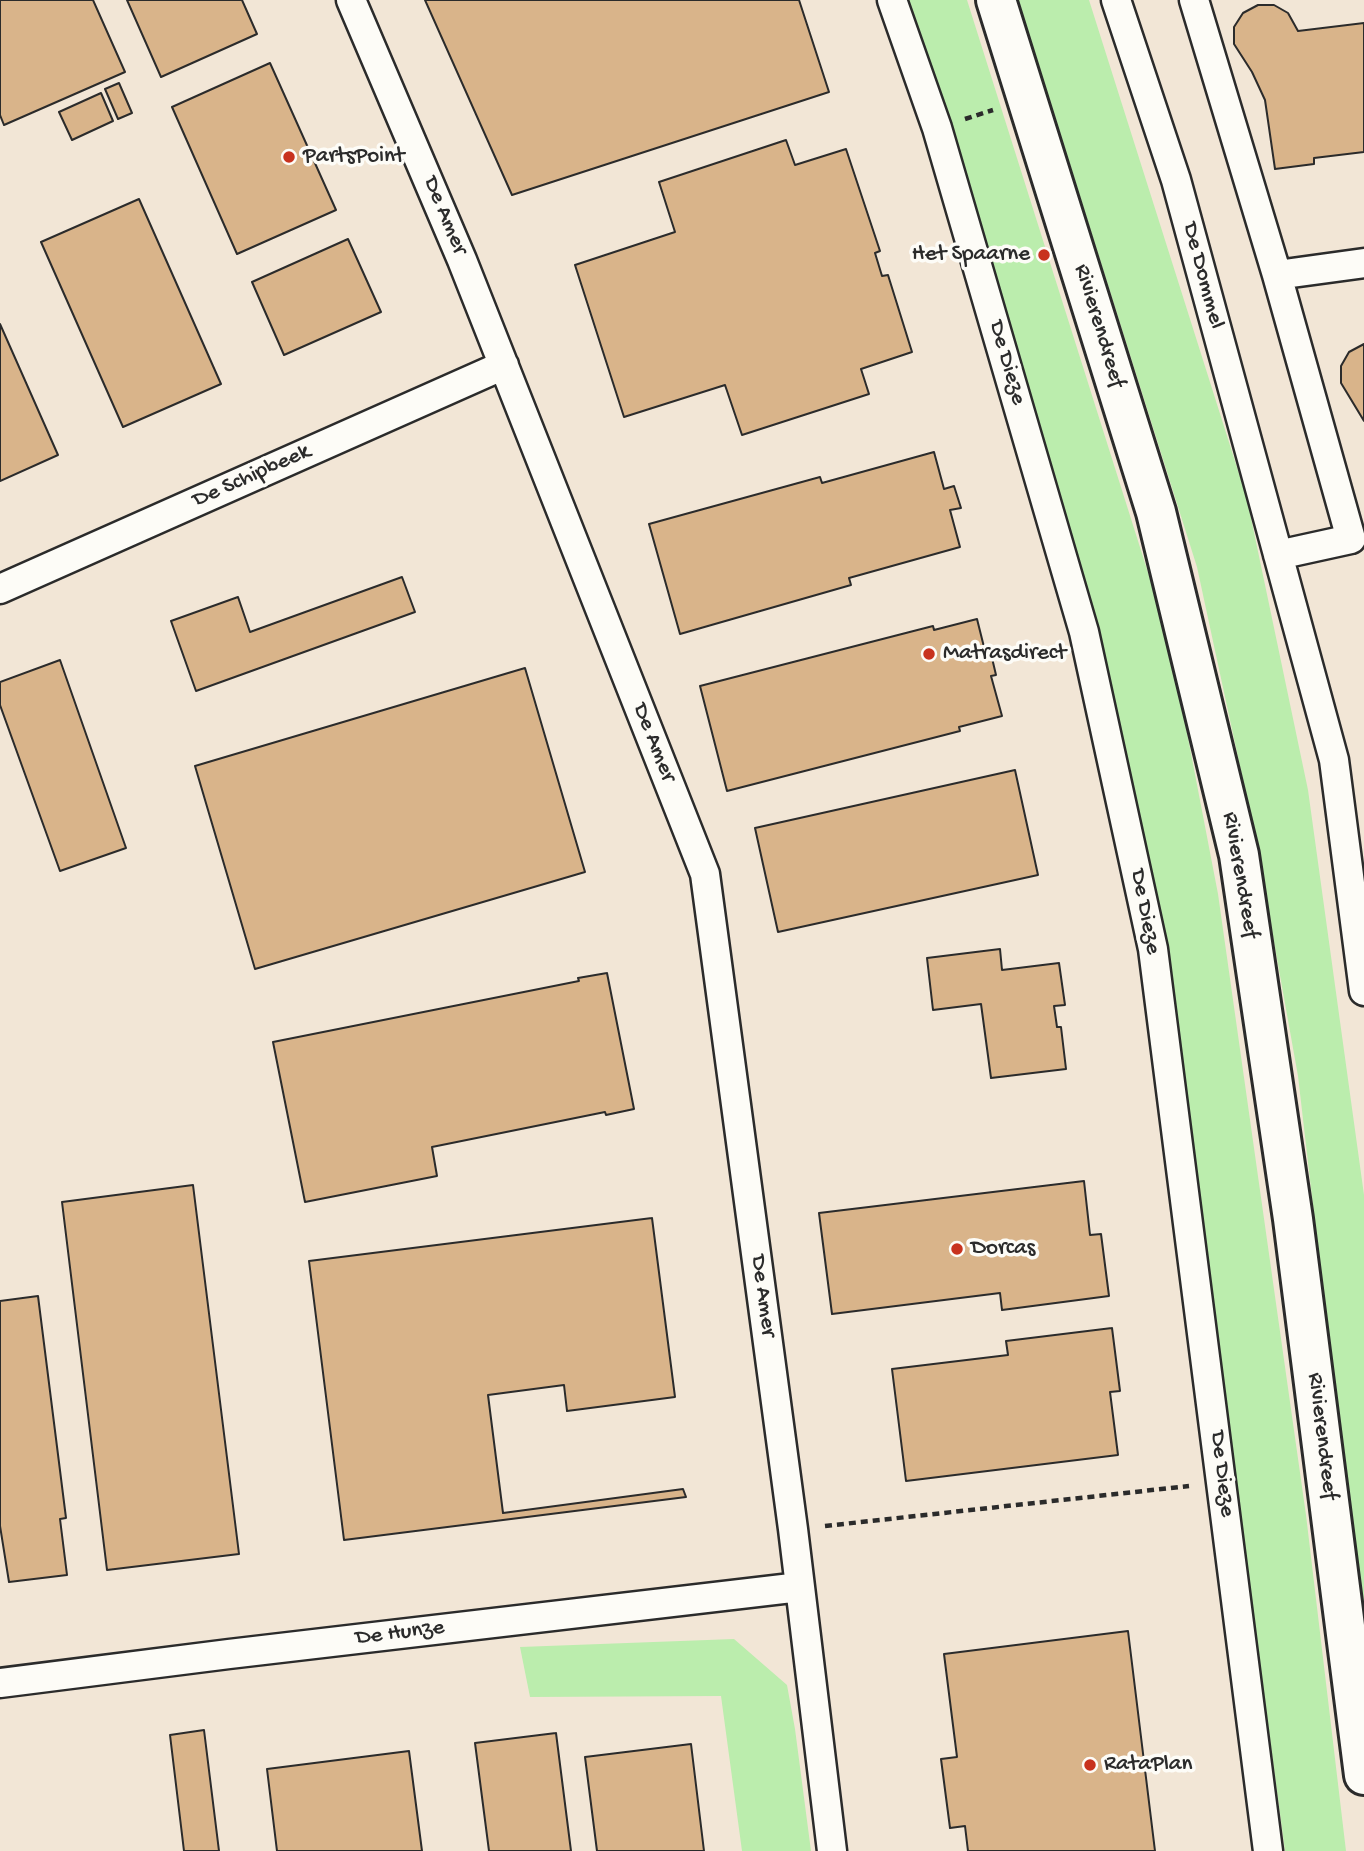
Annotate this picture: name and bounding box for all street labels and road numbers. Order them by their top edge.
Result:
street label: De Amer [415,173,473,259]
street label: De Dommel [1175,220,1229,332]
street label: Rivierendreef [1066,261,1130,391]
street label: De Dieze [981,318,1031,408]
street label: De Schipbeek [189,439,315,515]
street label: De Amer [625,700,681,786]
street label: Rivierendreef [1214,810,1264,940]
street label: De Dieze [1122,867,1166,957]
street label: De Amer [743,1253,781,1339]
street label: Rivierendreef [1300,1371,1342,1501]
street label: De Dieze [1202,1430,1240,1518]
street label: De Hunze [354,1615,446,1653]

